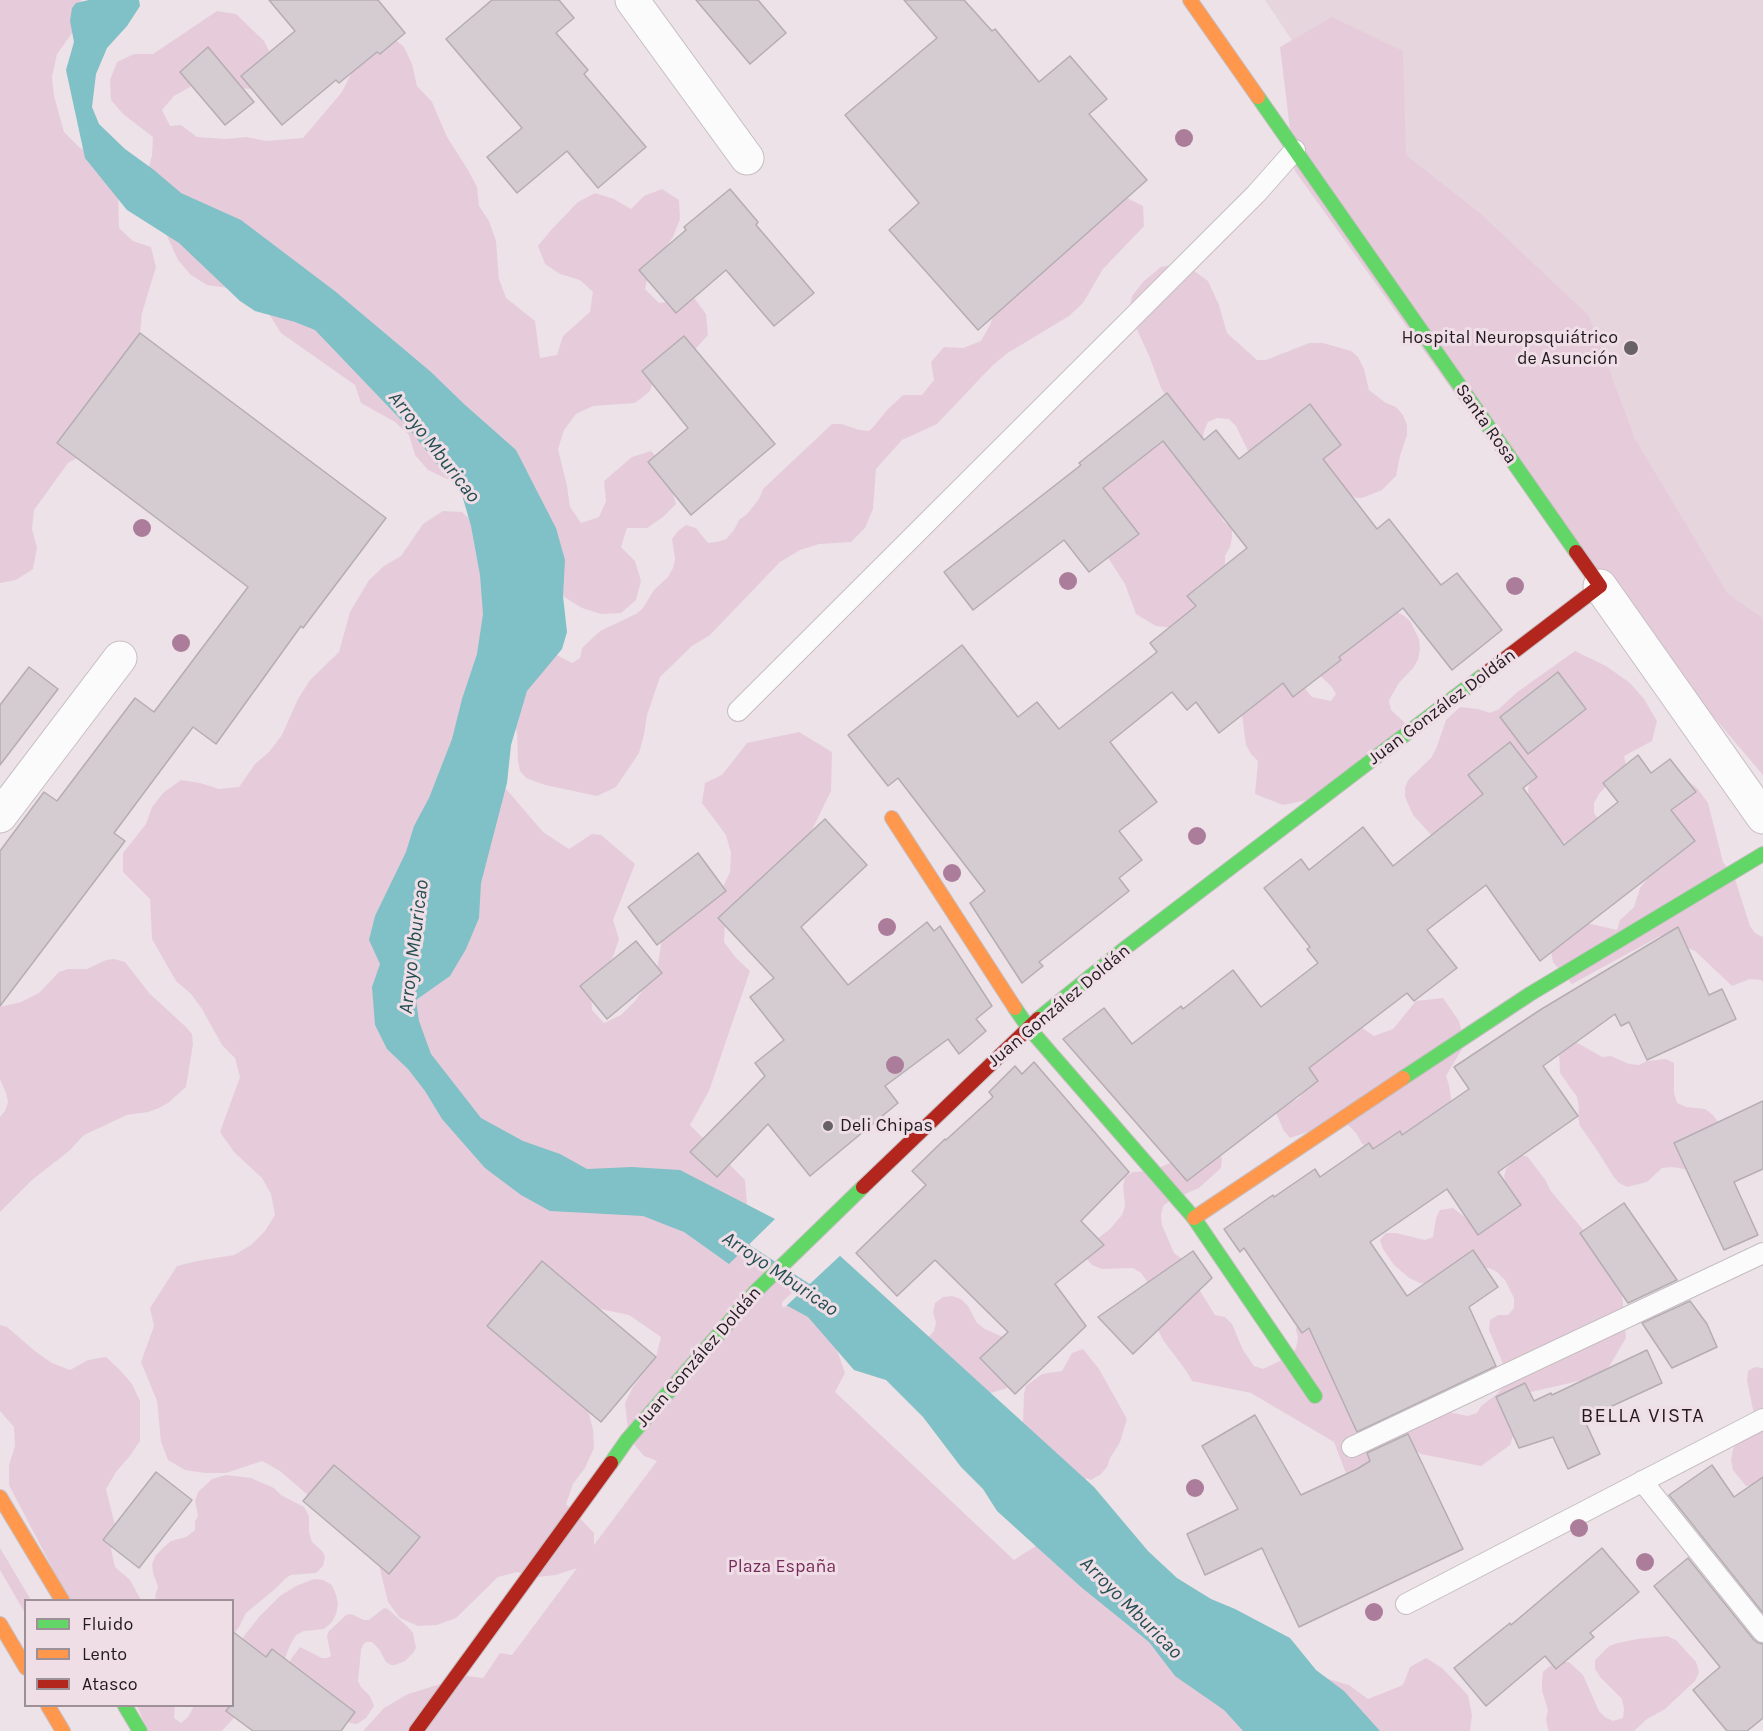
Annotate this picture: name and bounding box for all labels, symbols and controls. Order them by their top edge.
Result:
place label: Hospital Neuropsquiátrico de Asunción [1402,327,1618,370]
marker: Hospital Neuropsquiátrico de Asunción [1622,339,1640,357]
street label: Santa Rosa [1451,380,1521,468]
water label: Arroyo Mburicao [383,387,485,507]
street label: Juan González Doldán [1364,644,1520,770]
water label: Arroyo Mburicao [394,879,434,1015]
street label: Juan González Doldán [983,940,1135,1072]
place label: Deli Chipas [840,1115,933,1137]
marker: Deli Chipas [821,1119,835,1133]
water label: Arroyo Mburicao [717,1226,843,1322]
street label: Juan González Doldán [632,1282,766,1432]
district label: BELLA VISTA [1581,1404,1705,1428]
water label: Arroyo Mburicao [1075,1552,1187,1664]
park label: Plaza España [728,1556,836,1578]
legend [24,1599,234,1707]
text: Fluido [82,1613,133,1635]
text: Lento [82,1643,127,1665]
text: Atasco [82,1673,138,1695]

